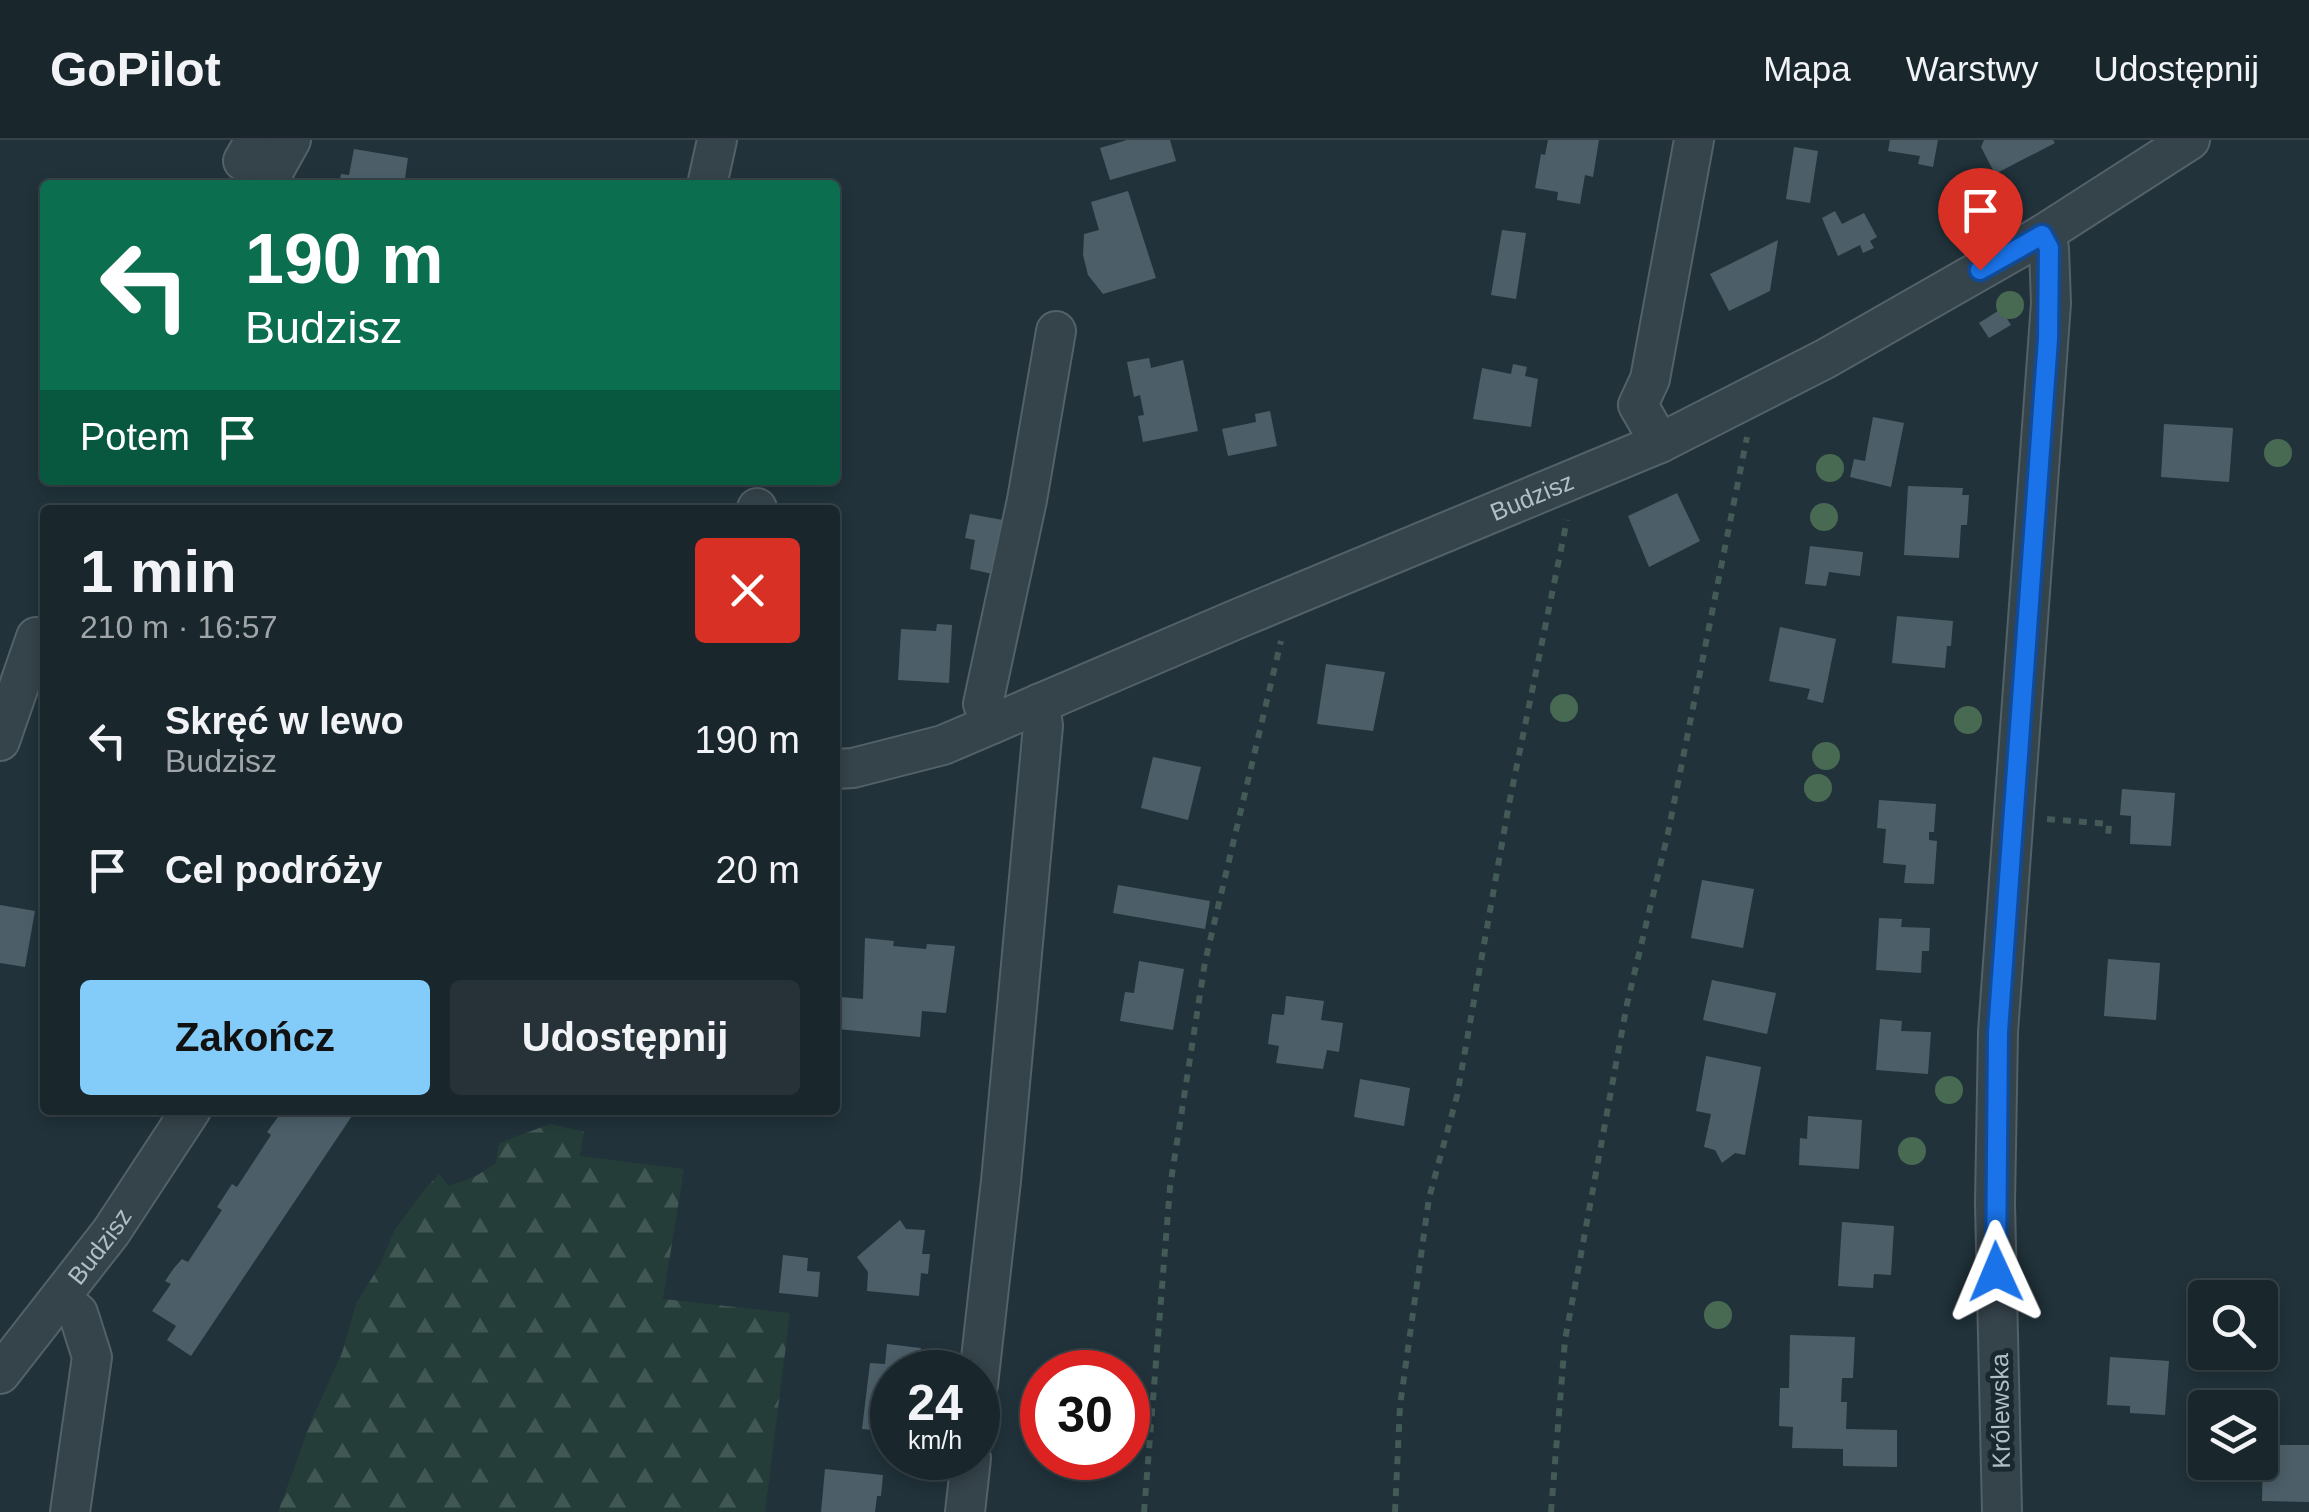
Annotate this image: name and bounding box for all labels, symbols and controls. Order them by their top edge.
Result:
text: GoPilot [50,43,221,96]
text: Mapa [1763,49,1851,88]
text: Warstwy [1906,49,2039,88]
text: Udostępnij [2094,49,2259,88]
pin [1938,168,2023,271]
icon: arrive [1953,183,2008,238]
icon: left [80,220,210,350]
text: 190 m [245,220,443,298]
text: Budzisz [245,302,403,353]
icon: arrive [210,410,265,465]
text: Potem [80,416,190,458]
street label: Budzisz [1486,467,1578,526]
text: 1 min [80,538,237,605]
button: close [695,538,800,643]
text: 210 m · 16:57 [80,609,277,645]
text: Skręć w lewo [165,700,404,742]
icon: left [80,713,135,768]
text: 190 m [694,719,800,761]
text: Budzisz [165,743,277,779]
icon: arrive [80,843,135,898]
text: Cel podróży [165,849,382,891]
text: 20 m [716,849,800,891]
button: Zakończ [80,980,430,1095]
button: Udostępnij [450,980,800,1095]
street label: Budzisz [62,1203,137,1289]
position arrow [1944,1220,2048,1324]
map controls [2188,1280,2278,1480]
button: search [2188,1280,2278,1370]
speed limit sign: 30 [1020,1350,1150,1480]
street label: Królewska [1985,1353,2015,1469]
text: 24 [907,1375,963,1431]
button: layers [2188,1390,2278,1480]
text: km/h [908,1426,962,1454]

